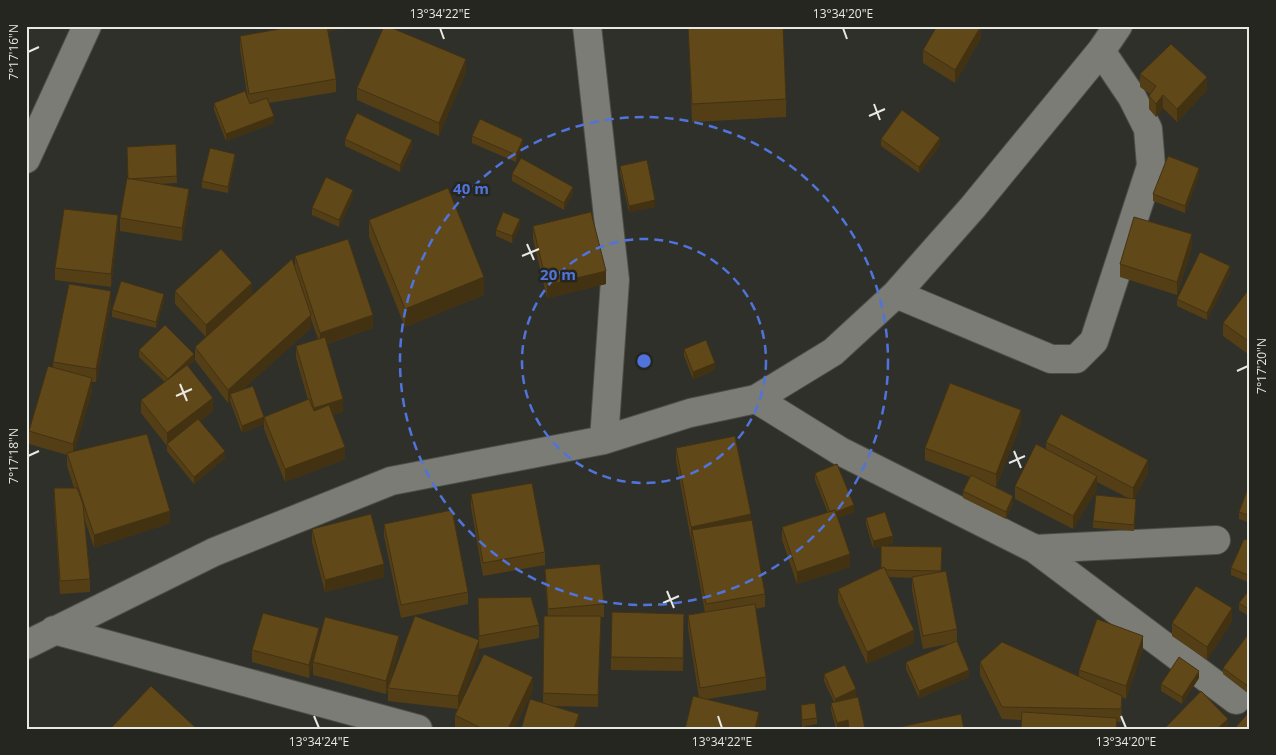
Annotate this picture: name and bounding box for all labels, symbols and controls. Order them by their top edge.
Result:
text: 13°34'22"E [410,5,470,22]
text: 13°34'20"E [813,5,873,22]
text: 7°17'16"N [5,24,22,80]
text: 40 m [453,178,489,198]
text: 20 m [540,264,576,284]
text: 7°17'20"N [1253,338,1270,394]
centre of rings [635,352,653,370]
text: 7°17'18"N [5,428,22,484]
text: 13°34'24"E [289,733,349,750]
text: 13°34'22"E [692,733,752,750]
text: 13°34'20"E [1096,733,1156,750]

